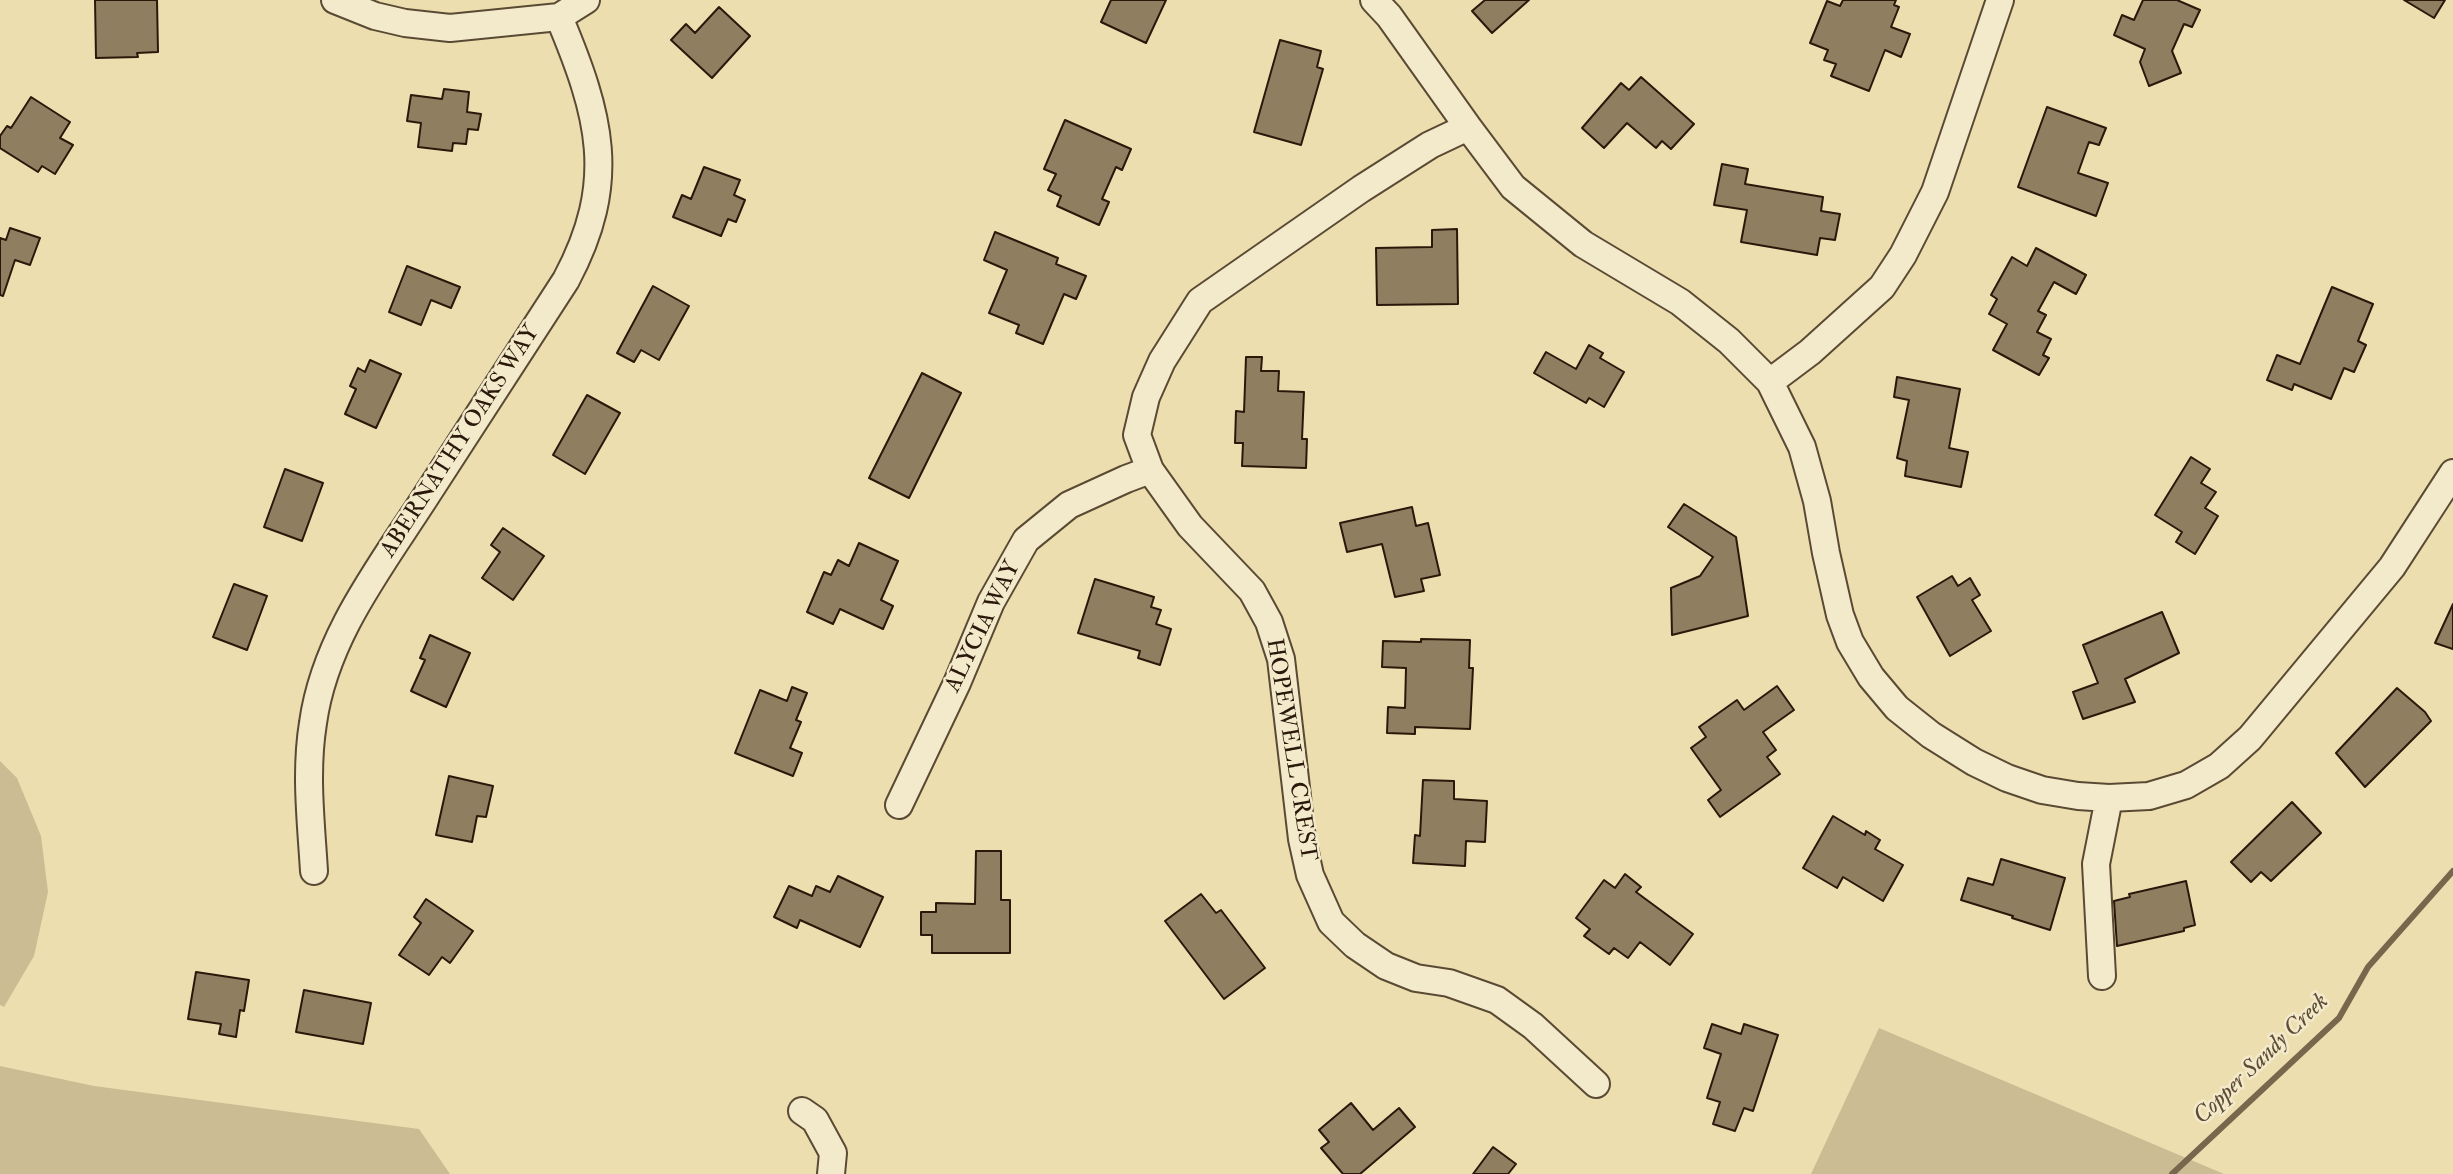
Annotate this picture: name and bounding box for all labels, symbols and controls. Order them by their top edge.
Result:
street label: ABERNATHY OAKS WAY [375,321,547,563]
street label: ALYCIA WAY [940,557,1028,697]
street label: HOPEWELL CREST [1259,637,1321,863]
water label: Copper Sandy Creek [2188,988,2336,1132]

